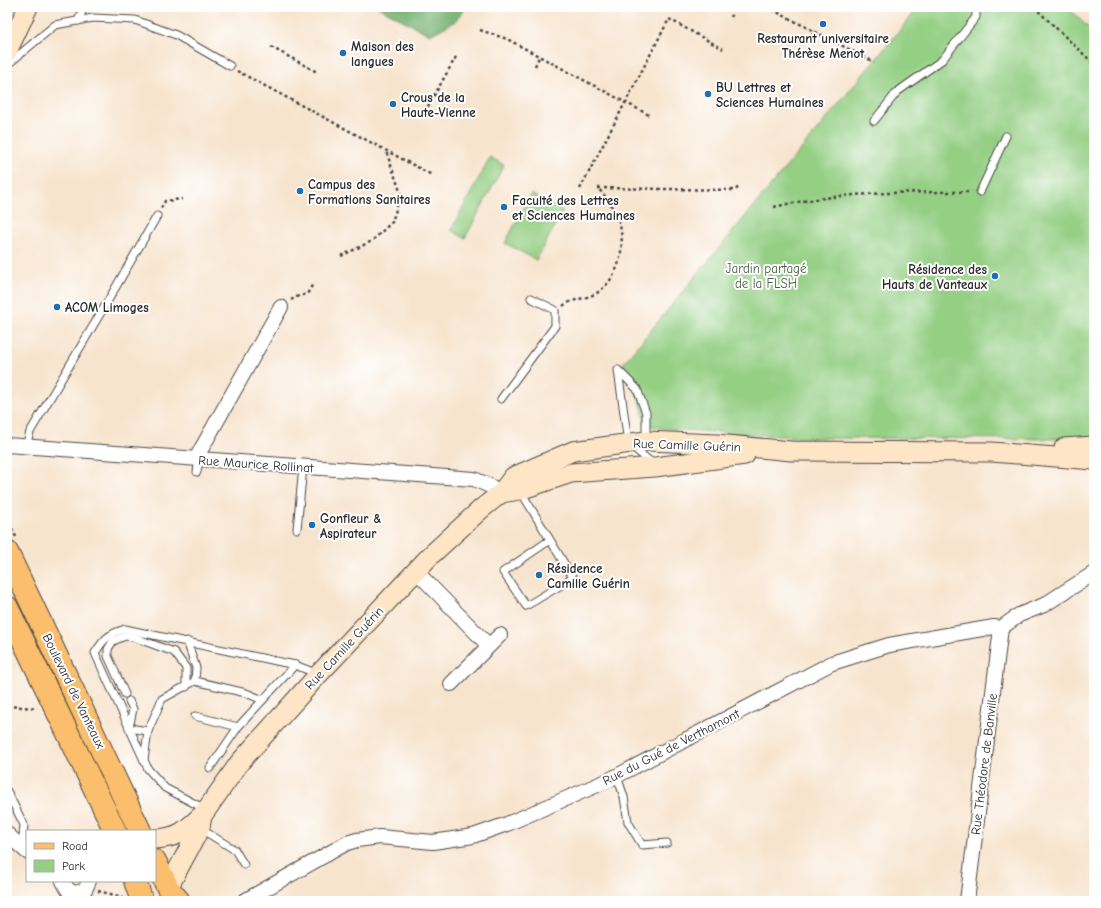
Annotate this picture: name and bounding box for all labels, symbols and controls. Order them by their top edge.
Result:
marker: Restaurant universitaire Thérèse Menot [818,19,828,29]
place label: Restaurant universitaire Thérèse Menot [757,31,889,61]
place label: Maison des langues [351,39,414,69]
marker: Maison des langues [338,48,348,58]
place label: BU Lettres et Sciences Humaines [716,80,824,110]
marker: BU Lettres et Sciences Humaines [703,89,713,99]
place label: Crous de la Haute-Vienne [401,90,476,120]
marker: Crous de la Haute-Vienne [388,99,398,109]
place label: Campus des Formations Sanitaires [308,177,431,207]
marker: Campus des Formations Sanitaires [295,186,305,196]
place label: Faculté des Lettres et Sciences Humaines [512,193,635,223]
marker: Faculté des Lettres et Sciences Humaines [499,202,509,212]
park label: Jardin partagé de la FLSH [725,261,807,291]
place label: Résidence des Hauts de Vanteaux [882,262,988,292]
marker: Résidence des Hauts de Vanteaux [990,271,1000,281]
place label: ACOM Limoges [65,300,149,315]
marker: ACOM Limoges [52,302,62,312]
street label: Rue Camille Guérin [633,436,741,454]
street label: Rue Maurice Rollinat [198,452,315,476]
place label: Gonfleur & Aspirateur [320,511,381,541]
marker: Gonfleur & Aspirateur [307,520,317,530]
place label: Résidence Camille Guérin [547,561,630,591]
marker: Résidence Camille Guérin [534,570,544,580]
street label: Rue Camille Guérin [302,603,386,693]
street label: Boulevard de Vanteaux [40,631,109,752]
street label: Rue Théodore de Banville [968,692,1000,836]
street label: Rue du Gué de Verthamont [600,705,743,788]
legend [26,830,156,882]
text: Road [62,839,88,853]
text: Park [62,859,85,873]

